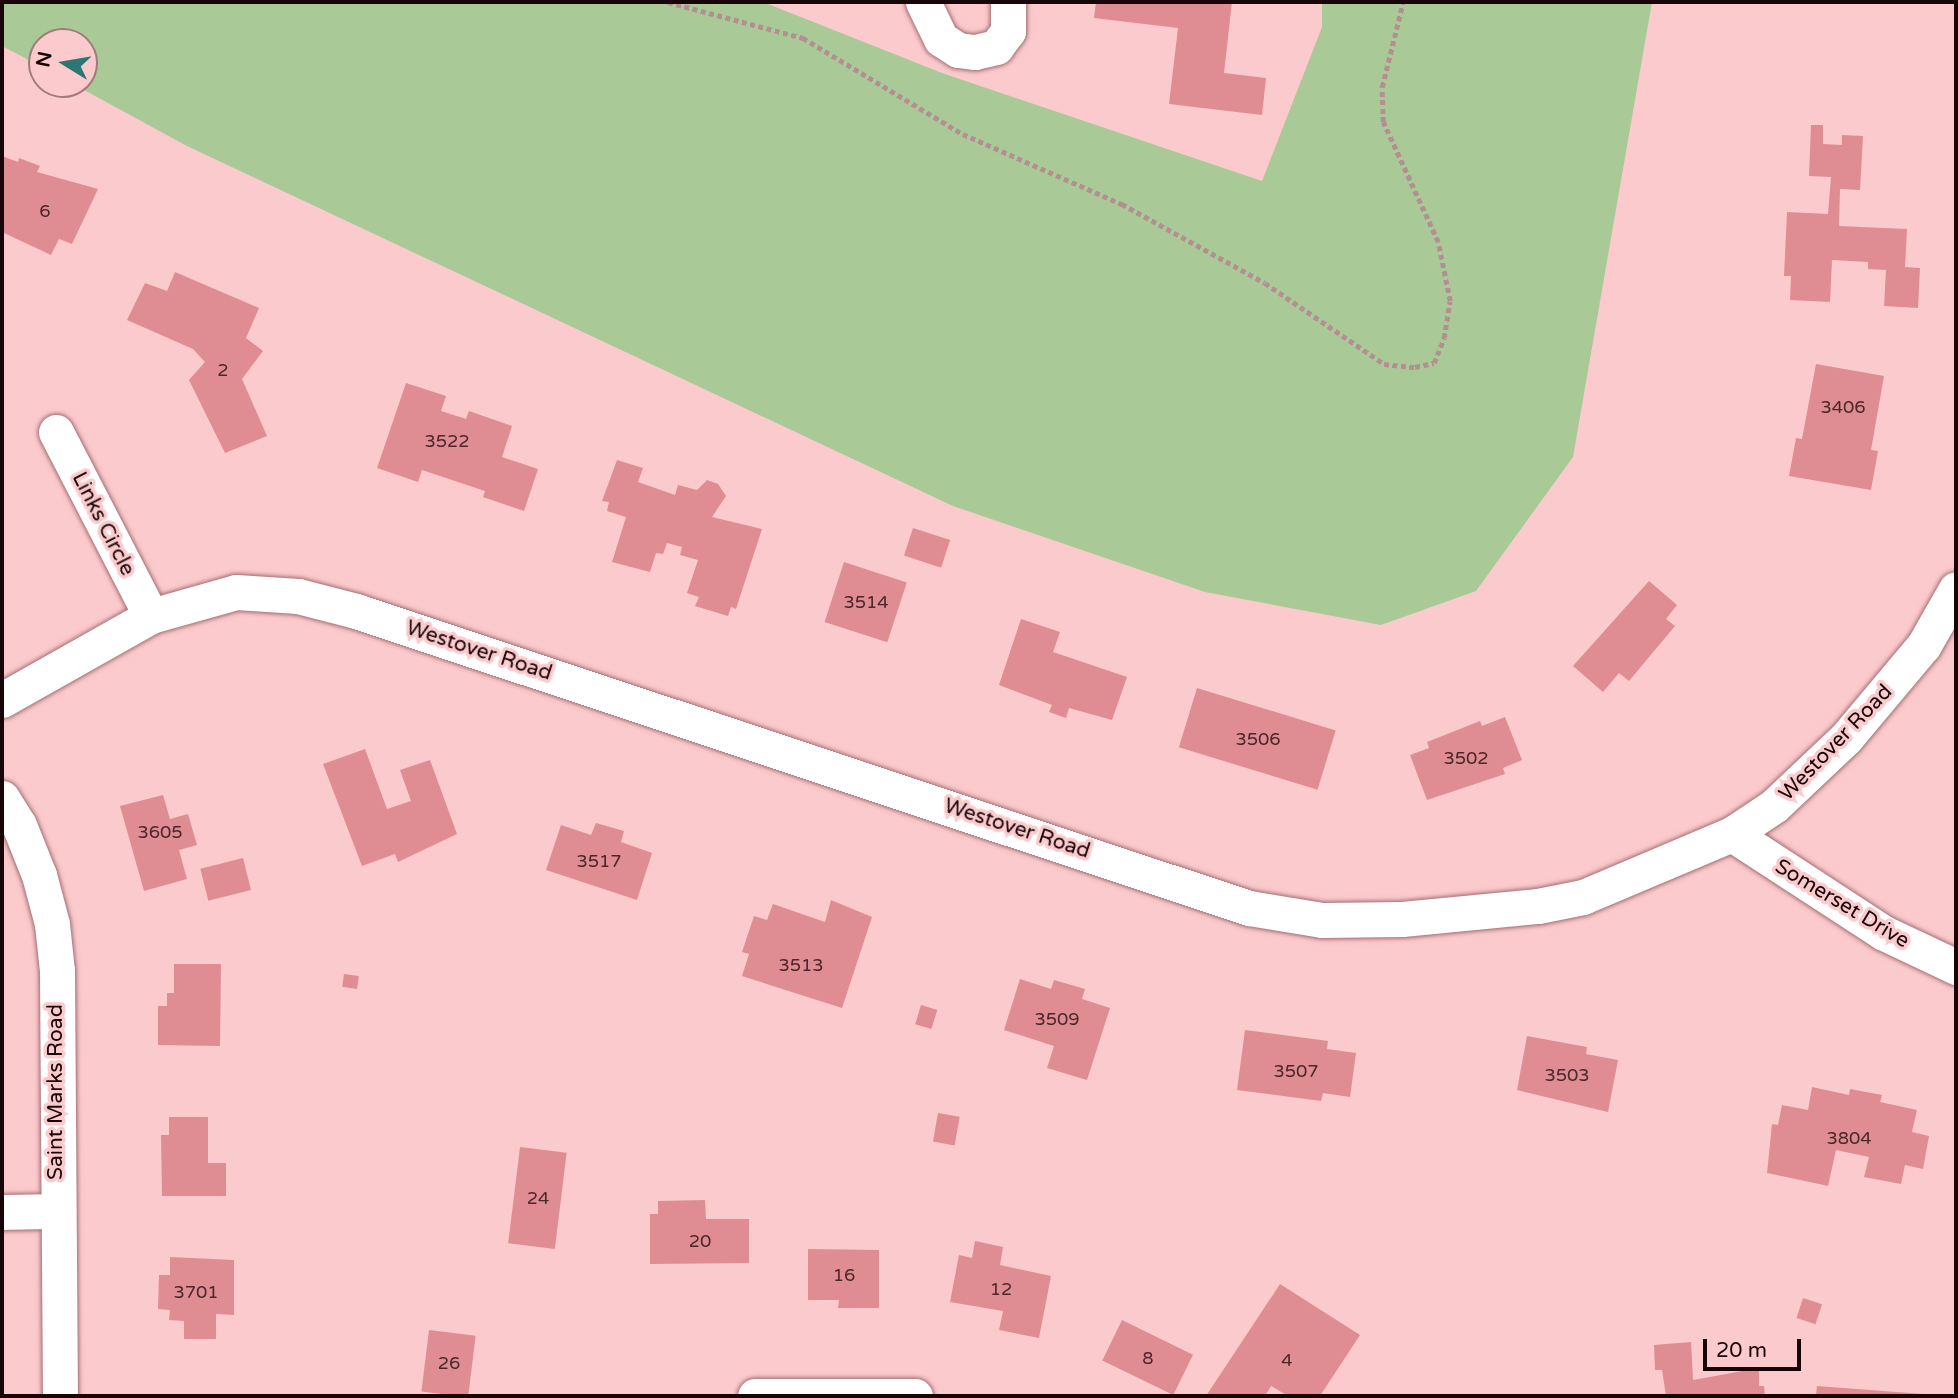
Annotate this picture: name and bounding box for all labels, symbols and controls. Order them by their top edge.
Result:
north arrow [28,28,98,98]
text: N [32,50,57,69]
house number: 6 [39,200,51,222]
house number: 2 [217,359,229,381]
house number: 3406 [1820,396,1866,418]
house number: 3522 [424,430,470,452]
street label: Links Circle [66,468,140,580]
house number: 3514 [843,591,889,613]
street label: Westover Road [403,616,555,686]
street label: Westover Road [1774,680,1898,806]
house number: 3506 [1235,728,1281,750]
house number: 3502 [1443,747,1489,769]
street label: Westover Road [941,794,1093,864]
house number: 3605 [137,821,183,843]
house number: 3517 [576,850,622,872]
street label: Somerset Drive [1770,854,1914,954]
house number: 3513 [778,954,824,976]
street label: Saint Marks Road [43,1004,69,1180]
house number: 3509 [1034,1008,1080,1030]
house number: 3507 [1273,1060,1319,1082]
house number: 3503 [1544,1064,1590,1086]
house number: 3804 [1826,1127,1872,1149]
house number: 24 [527,1187,549,1209]
house number: 20 [689,1230,711,1252]
house number: 16 [833,1264,855,1286]
house number: 12 [990,1278,1012,1300]
house number: 3701 [173,1281,219,1303]
scale bar [1706,1324,1804,1368]
text: 20 m [1716,1338,1767,1363]
house number: 8 [1142,1347,1154,1369]
house number: 4 [1281,1349,1293,1371]
house number: 26 [438,1352,460,1374]

